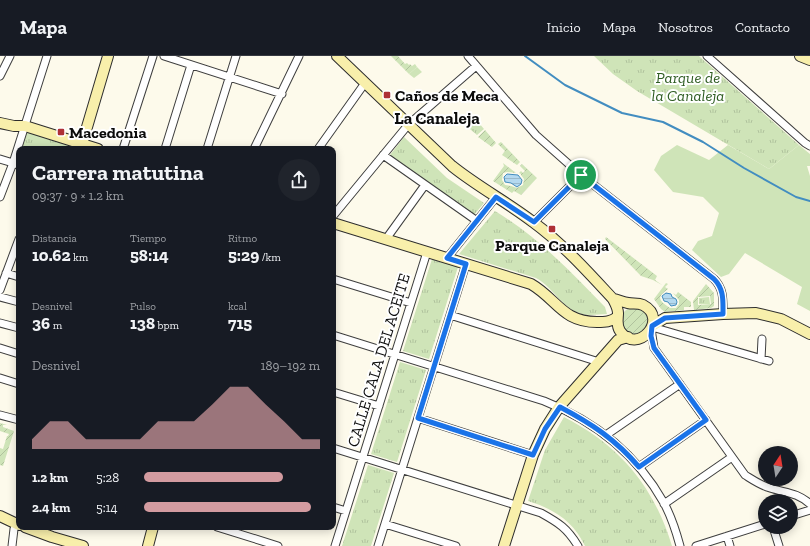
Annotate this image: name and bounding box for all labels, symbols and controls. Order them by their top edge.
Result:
text: Mapa [20,16,67,39]
text: Inicio [547,19,581,36]
text: Mapa [603,19,636,36]
text: Nosotros [658,19,713,36]
text: Contacto [735,19,790,36]
park label: Parque de la Canaleja [652,68,724,105]
place label: Caños de Meca [395,86,499,105]
marker: Caños de Meca [382,90,392,100]
district label: La Canaleja [394,108,480,128]
place label: Macedonia [69,123,147,142]
marker: Macedonia [56,127,66,137]
pin [564,158,598,192]
text: Carrera matutina [32,159,204,186]
button: share [278,159,320,201]
icon: arrive [570,164,592,186]
text: 09:37 · 9 × 1.2 km [32,188,124,203]
marker: Parque Canaleja [547,224,557,234]
text: Distancia [32,232,77,245]
text: Tiempo [130,232,166,245]
text: Ritmo [228,232,257,245]
place label: Parque Canaleja [495,236,609,255]
text: 10.62 [32,245,71,265]
text: 58:14 [130,245,169,265]
text: 5:29 [228,245,259,265]
text: km [71,251,88,264]
text: /km [259,251,281,264]
street label: CALLE CALA DEL ACEITE [343,271,414,449]
text: Desnivel [32,300,73,313]
text: Pulso [130,300,156,313]
text: kcal [228,300,247,313]
text: 36 [32,313,50,333]
text: 138 [130,313,155,333]
text: 715 [228,313,252,333]
text: m [50,319,62,332]
text: bpm [155,319,179,332]
text: Desnivel [32,358,80,373]
text: 189–192 m [260,358,320,373]
north arrow [758,446,798,486]
map controls [758,446,798,534]
text: 1.2 km [32,470,68,485]
text: 5:28 [96,470,119,485]
button: layers [758,494,798,534]
text: 2.4 km [32,500,70,515]
text: 5:14 [96,500,118,515]

